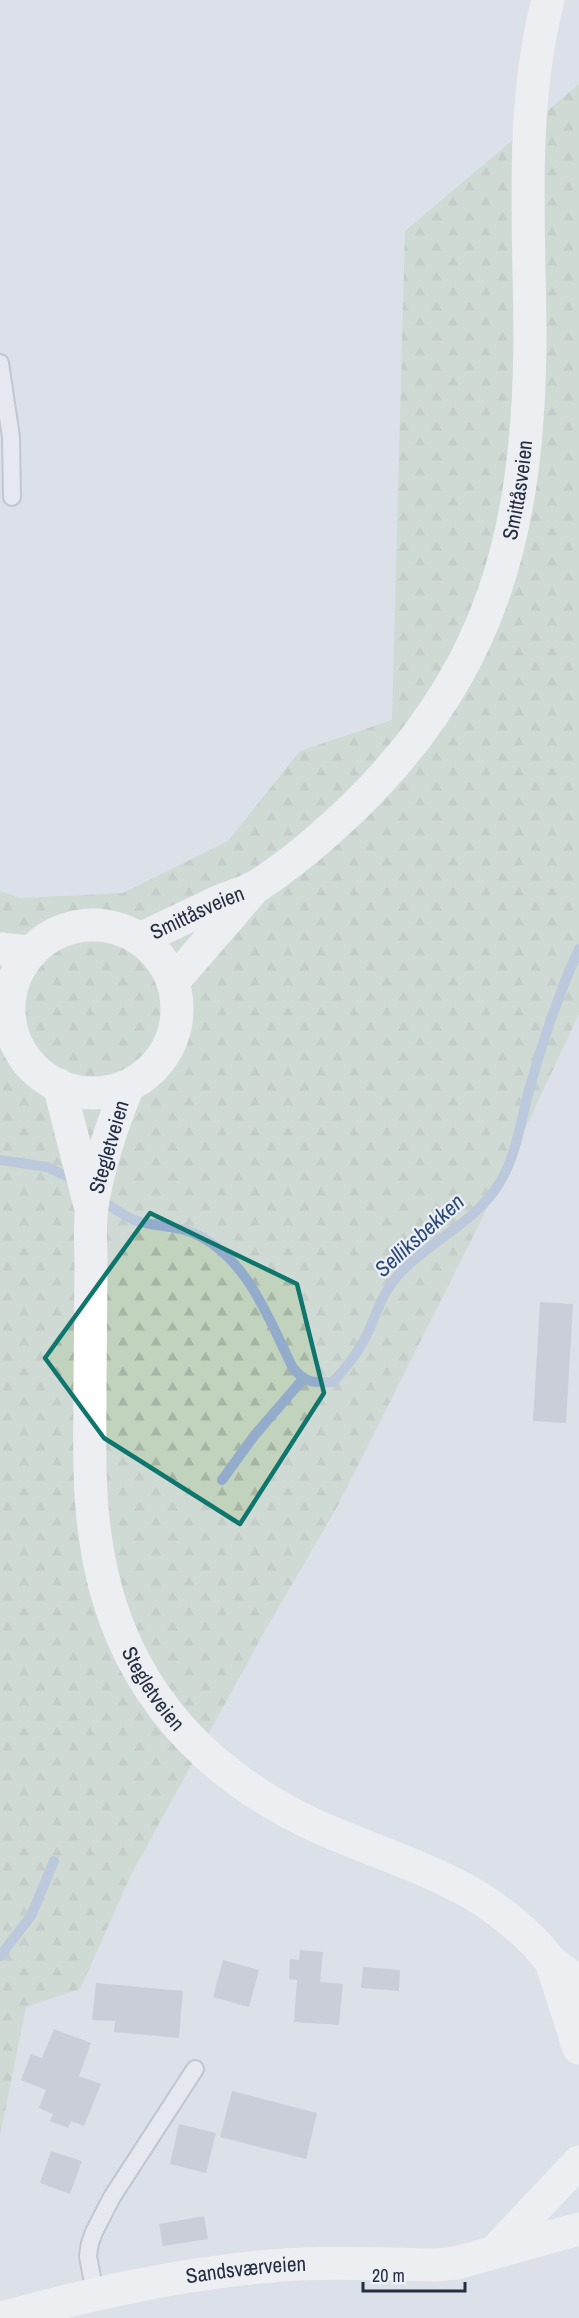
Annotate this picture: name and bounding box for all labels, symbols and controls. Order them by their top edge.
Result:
street label: Smittåsveien [495,439,539,543]
street label: Smittåsveien [145,878,248,946]
street label: Stegletveien [81,1097,136,1197]
water label: Selliksbekken [368,1187,470,1283]
street label: Stegletveien [115,1642,192,1737]
street label: Sandsværveien [184,2249,307,2291]
scale bar [363,2255,465,2293]
text: 20 m [372,2263,405,2288]

